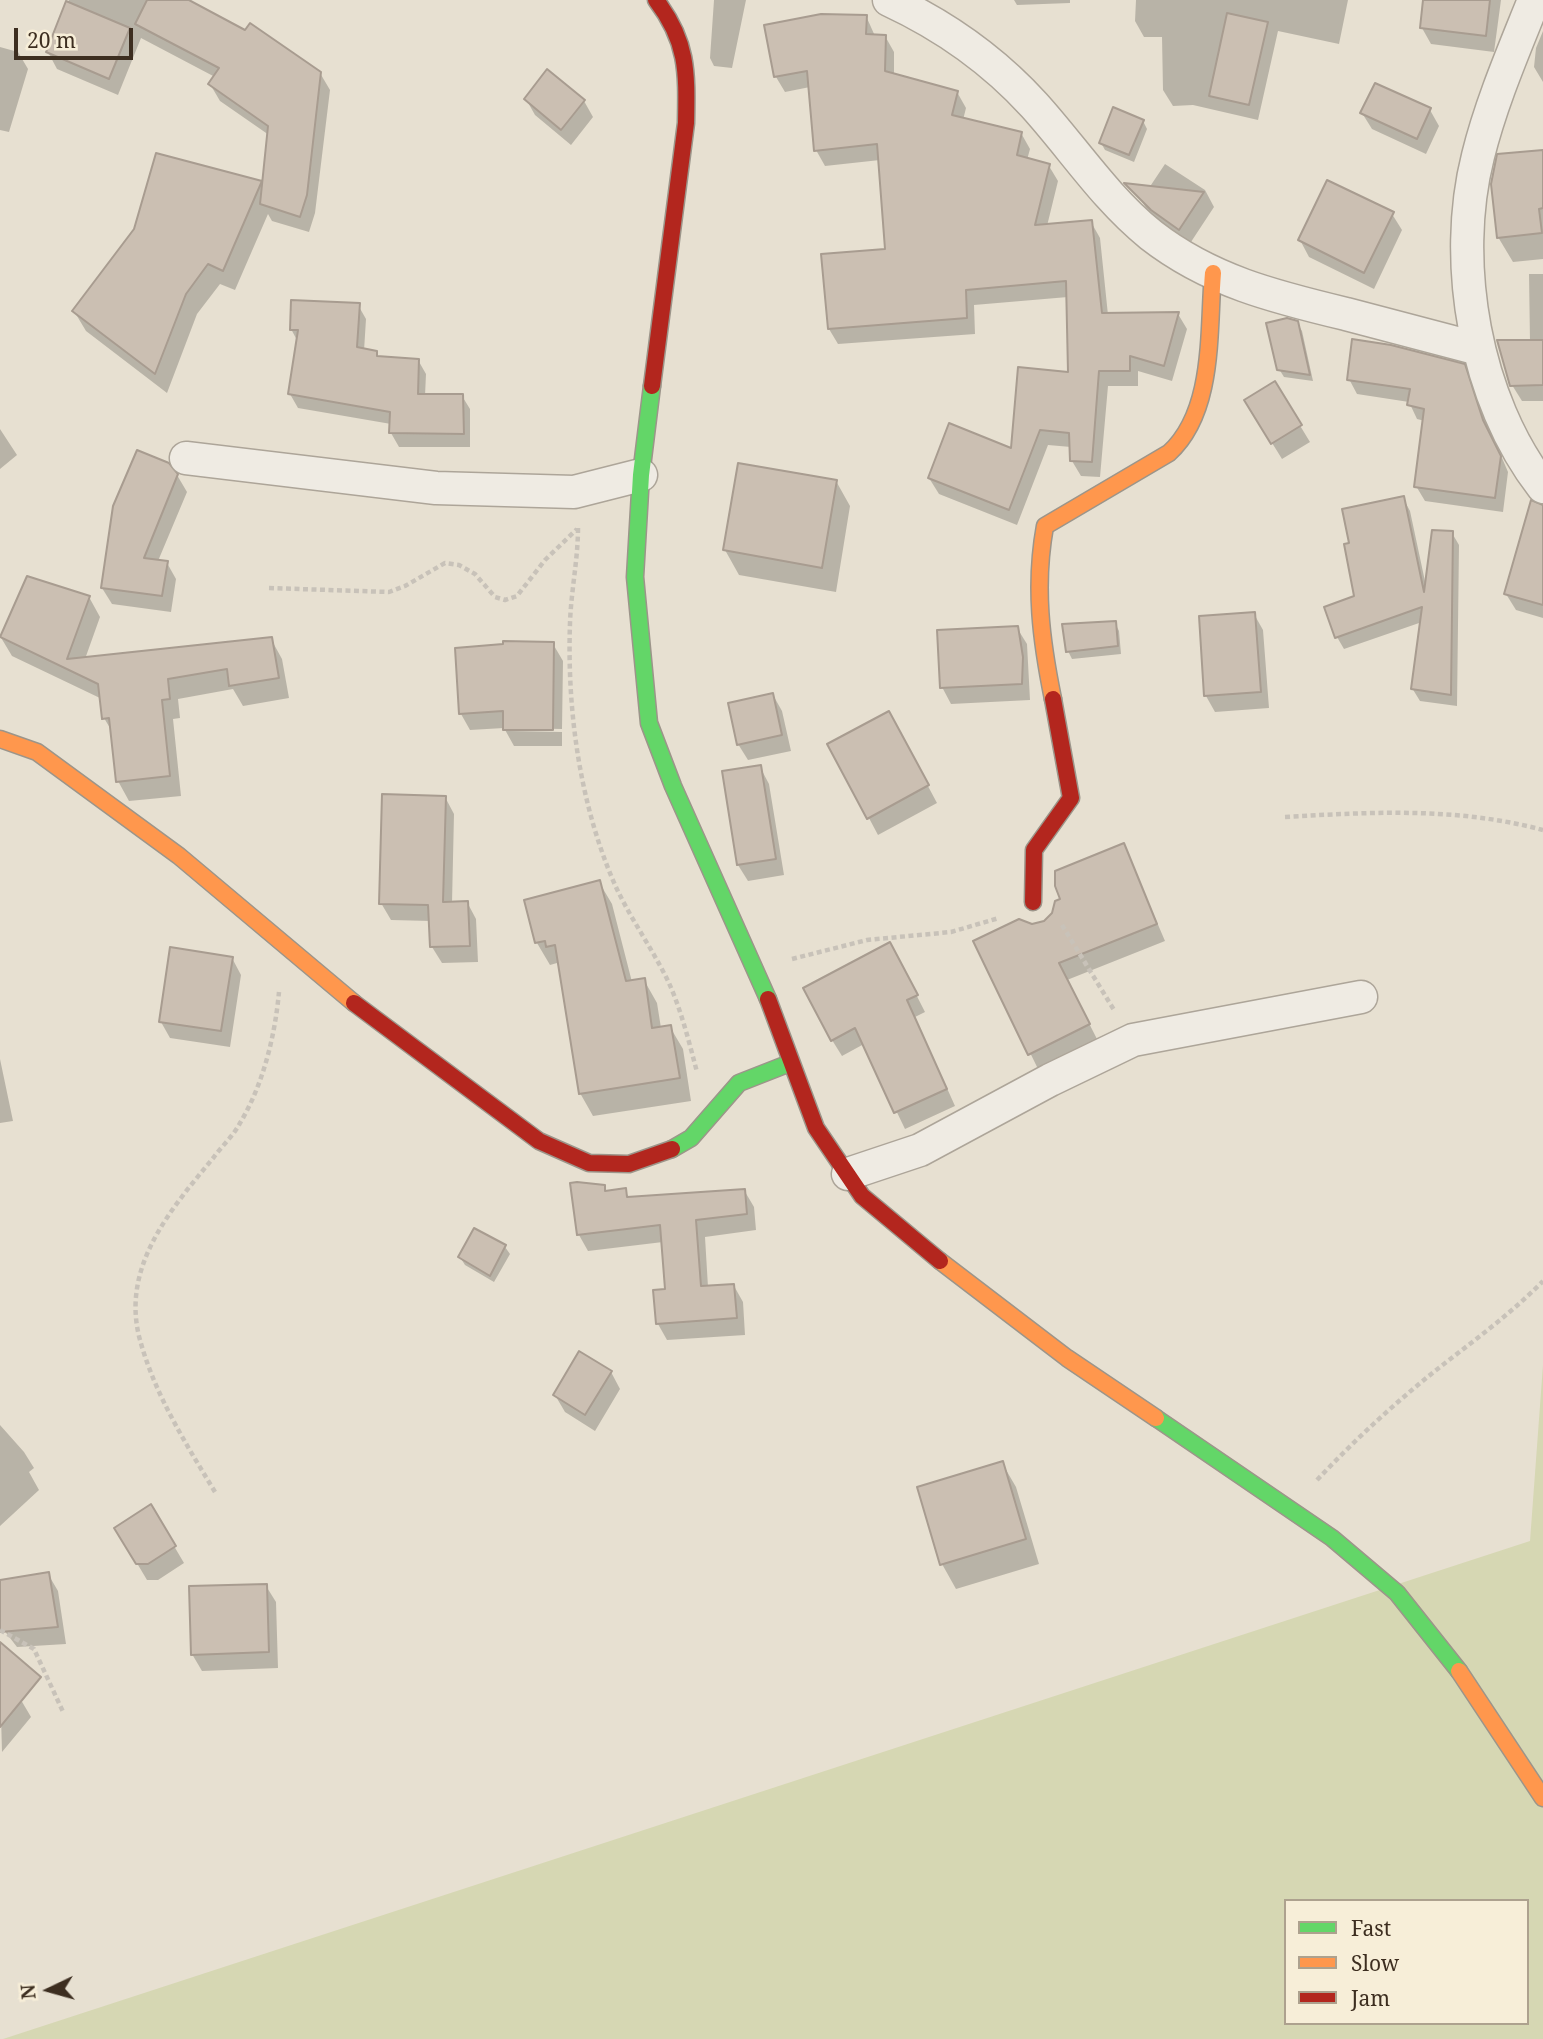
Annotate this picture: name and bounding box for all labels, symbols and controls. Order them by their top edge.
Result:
scale bar [18,14,136,58]
text: 20 m [27,26,76,54]
legend [1284,1899,1529,2025]
text: Fast [1351,1914,1391,1942]
text: Slow [1351,1949,1399,1977]
north arrow [14,1955,84,2025]
text: N [14,1983,42,2000]
text: Jam [1351,1984,1390,2012]

